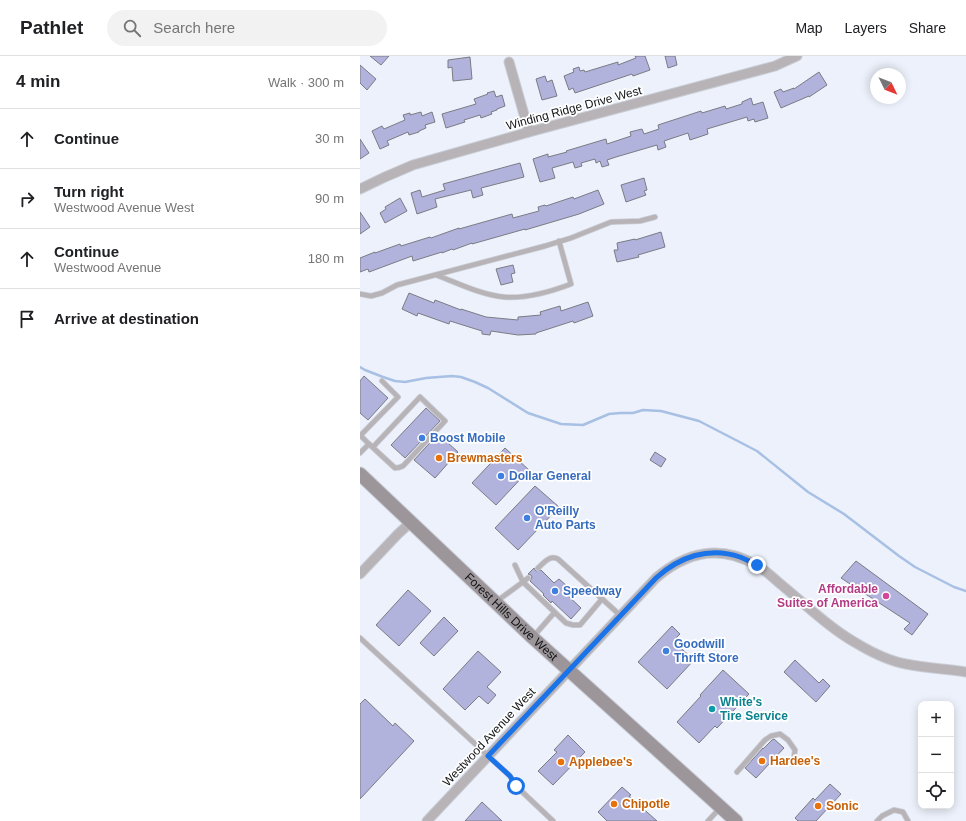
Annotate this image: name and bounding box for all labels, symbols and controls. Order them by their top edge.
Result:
search box [107,10,387,46]
text: Pathlet [20,17,83,38]
icon: search [121,17,143,39]
text: Search here [153,19,235,36]
text: Map [795,20,823,36]
text: Layers [845,20,887,36]
text: Share [909,20,946,36]
north arrow [870,68,906,104]
text: 4 min [16,72,60,91]
text: Walk · 300 m [268,75,344,90]
street label: Winding Ridge Drive West [505,83,644,133]
icon: ahead [16,128,38,150]
text: Continue [54,130,119,147]
text: 30 m [315,131,344,146]
text: Turn right [54,183,124,200]
icon: right [16,188,38,210]
text: 90 m [315,191,344,206]
text: Westwood Avenue West [54,200,194,215]
text: Continue [54,243,119,260]
icon: ahead [16,248,38,270]
text: 180 m [308,251,344,266]
text: Westwood Avenue [54,260,161,275]
icon: arrive [16,308,38,330]
text: Arrive at destination [54,310,199,327]
place label: Boost Mobile [430,431,506,445]
marker: Boost Mobile [417,433,427,443]
place label: Brewmasters [447,451,523,465]
marker: Brewmasters [434,453,444,463]
place label: Dollar General [509,469,591,483]
marker: Dollar General [496,471,506,481]
place label: O'Reilly Auto Parts [535,504,596,532]
marker: O'Reilly Auto Parts [522,513,532,523]
route end [748,556,766,574]
street label: Forest Hills Drive West [462,570,561,664]
place label: Affordable Suites of America [777,582,878,610]
place label: Speedway [563,584,622,598]
marker: Speedway [550,586,560,596]
marker: Affordable Suites of America [881,591,891,601]
place label: Goodwill Thrift Store [674,637,739,665]
marker: Goodwill Thrift Store [661,646,671,656]
street label: Westwood Avenue West [440,684,539,789]
place label: White's Tire Service [720,695,788,723]
map controls [918,701,954,809]
button: + [918,701,954,737]
marker: White's Tire Service [707,704,717,714]
button: − [918,737,954,773]
place label: Hardee's [770,754,821,768]
place label: Applebee's [569,755,633,769]
marker: Hardee's [757,756,767,766]
marker: Applebee's [556,757,566,767]
button: locate [918,773,954,809]
route start [507,777,525,795]
place label: Chipotle [622,797,670,811]
marker: Chipotle [609,799,619,809]
place label: Sonic [826,799,859,813]
marker: Sonic [813,801,823,811]

